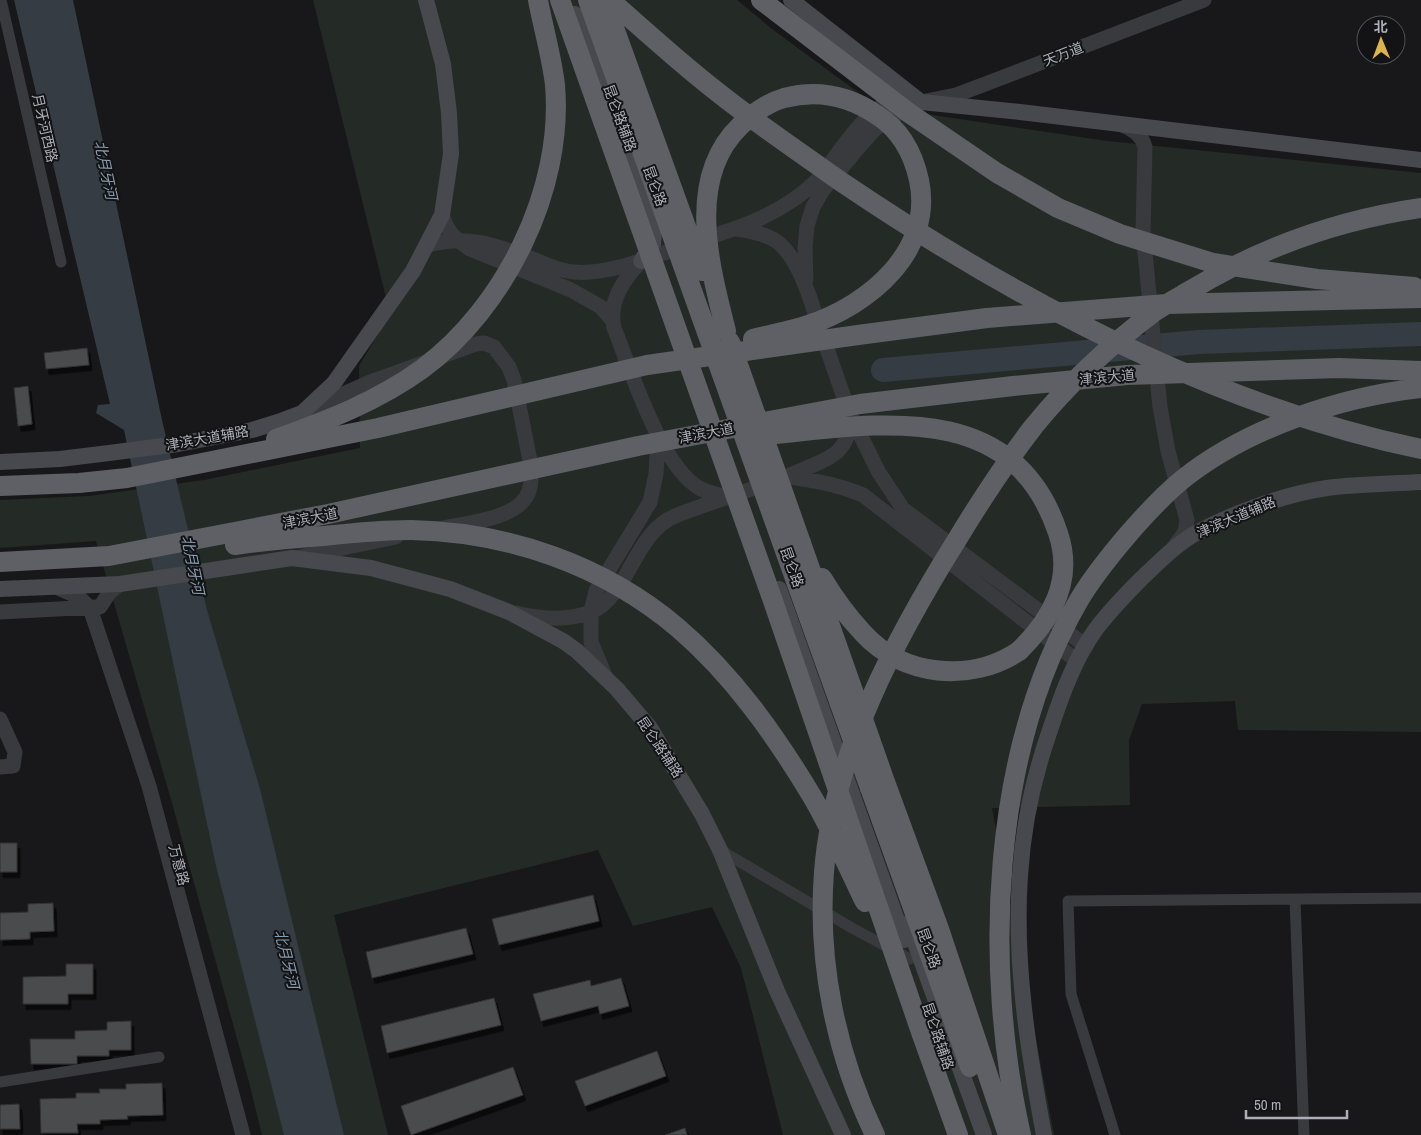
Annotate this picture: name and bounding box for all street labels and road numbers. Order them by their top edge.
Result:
street label: 天万道 [1040,38,1086,70]
street label: 昆仑路辅路 [600,82,640,154]
street label: 月牙河西路 [28,92,62,164]
street label: 昆仑路 [639,163,671,209]
street label: 津滨大道 [1078,366,1136,388]
street label: 津滨大道 [677,419,735,447]
street label: 津滨大道辅路 [164,422,250,454]
street label: 津滨大道辅路 [1194,492,1278,542]
street label: 津滨大道 [281,504,339,532]
street label: 昆仑路 [776,544,808,590]
street label: 昆仑路辅路 [633,713,687,781]
street label: 万意路 [165,842,193,888]
street label: 昆仑路 [913,925,945,971]
street label: 昆仑路辅路 [918,1000,958,1072]

